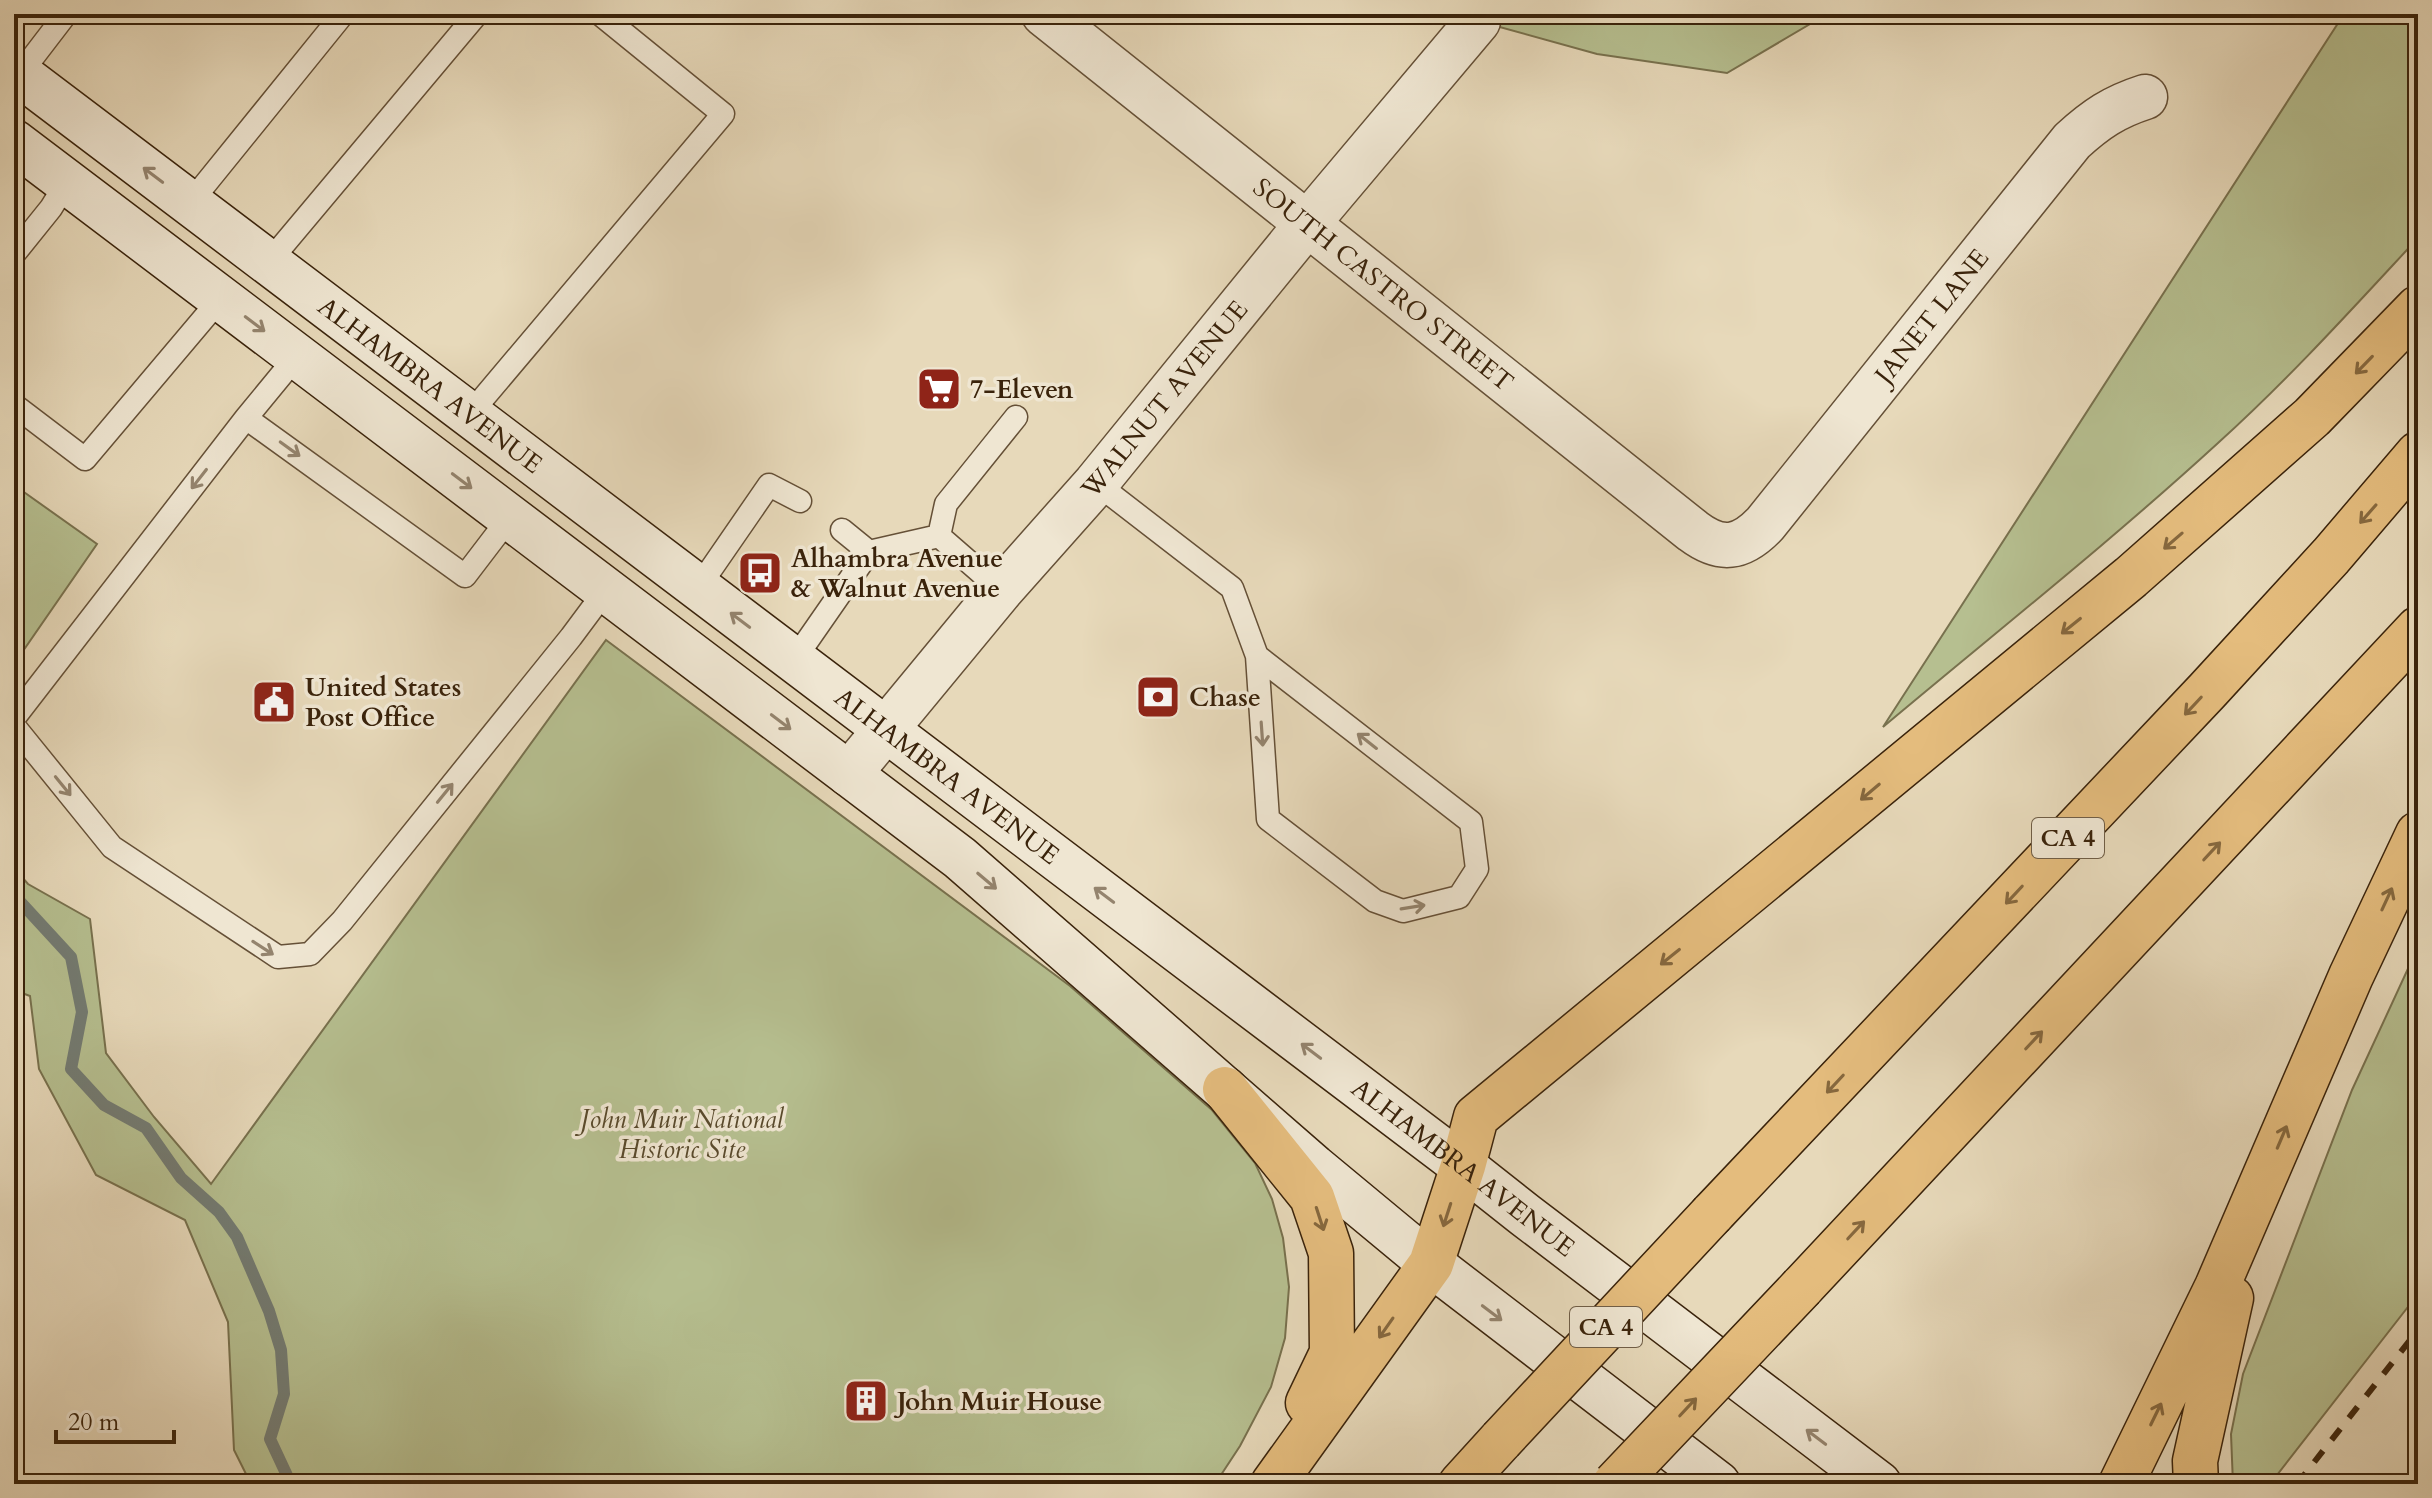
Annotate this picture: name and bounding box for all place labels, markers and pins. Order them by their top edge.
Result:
supermarket icon: 7-Eleven [915,365,963,413]
place label: 7-Eleven [970,372,1074,407]
place label: Alhambra Avenue & Walnut Avenue [791,541,1003,606]
bus stop icon: Alhambra Avenue & Walnut Avenue [736,549,784,597]
place label: United States Post Office [305,670,461,735]
bank icon: Chase [1134,673,1182,721]
public building icon: United States Post Office [250,678,298,726]
place label: Chase [1189,680,1261,715]
building icon: John Muir House [842,1377,890,1425]
place label: John Muir House [893,1384,1102,1419]

